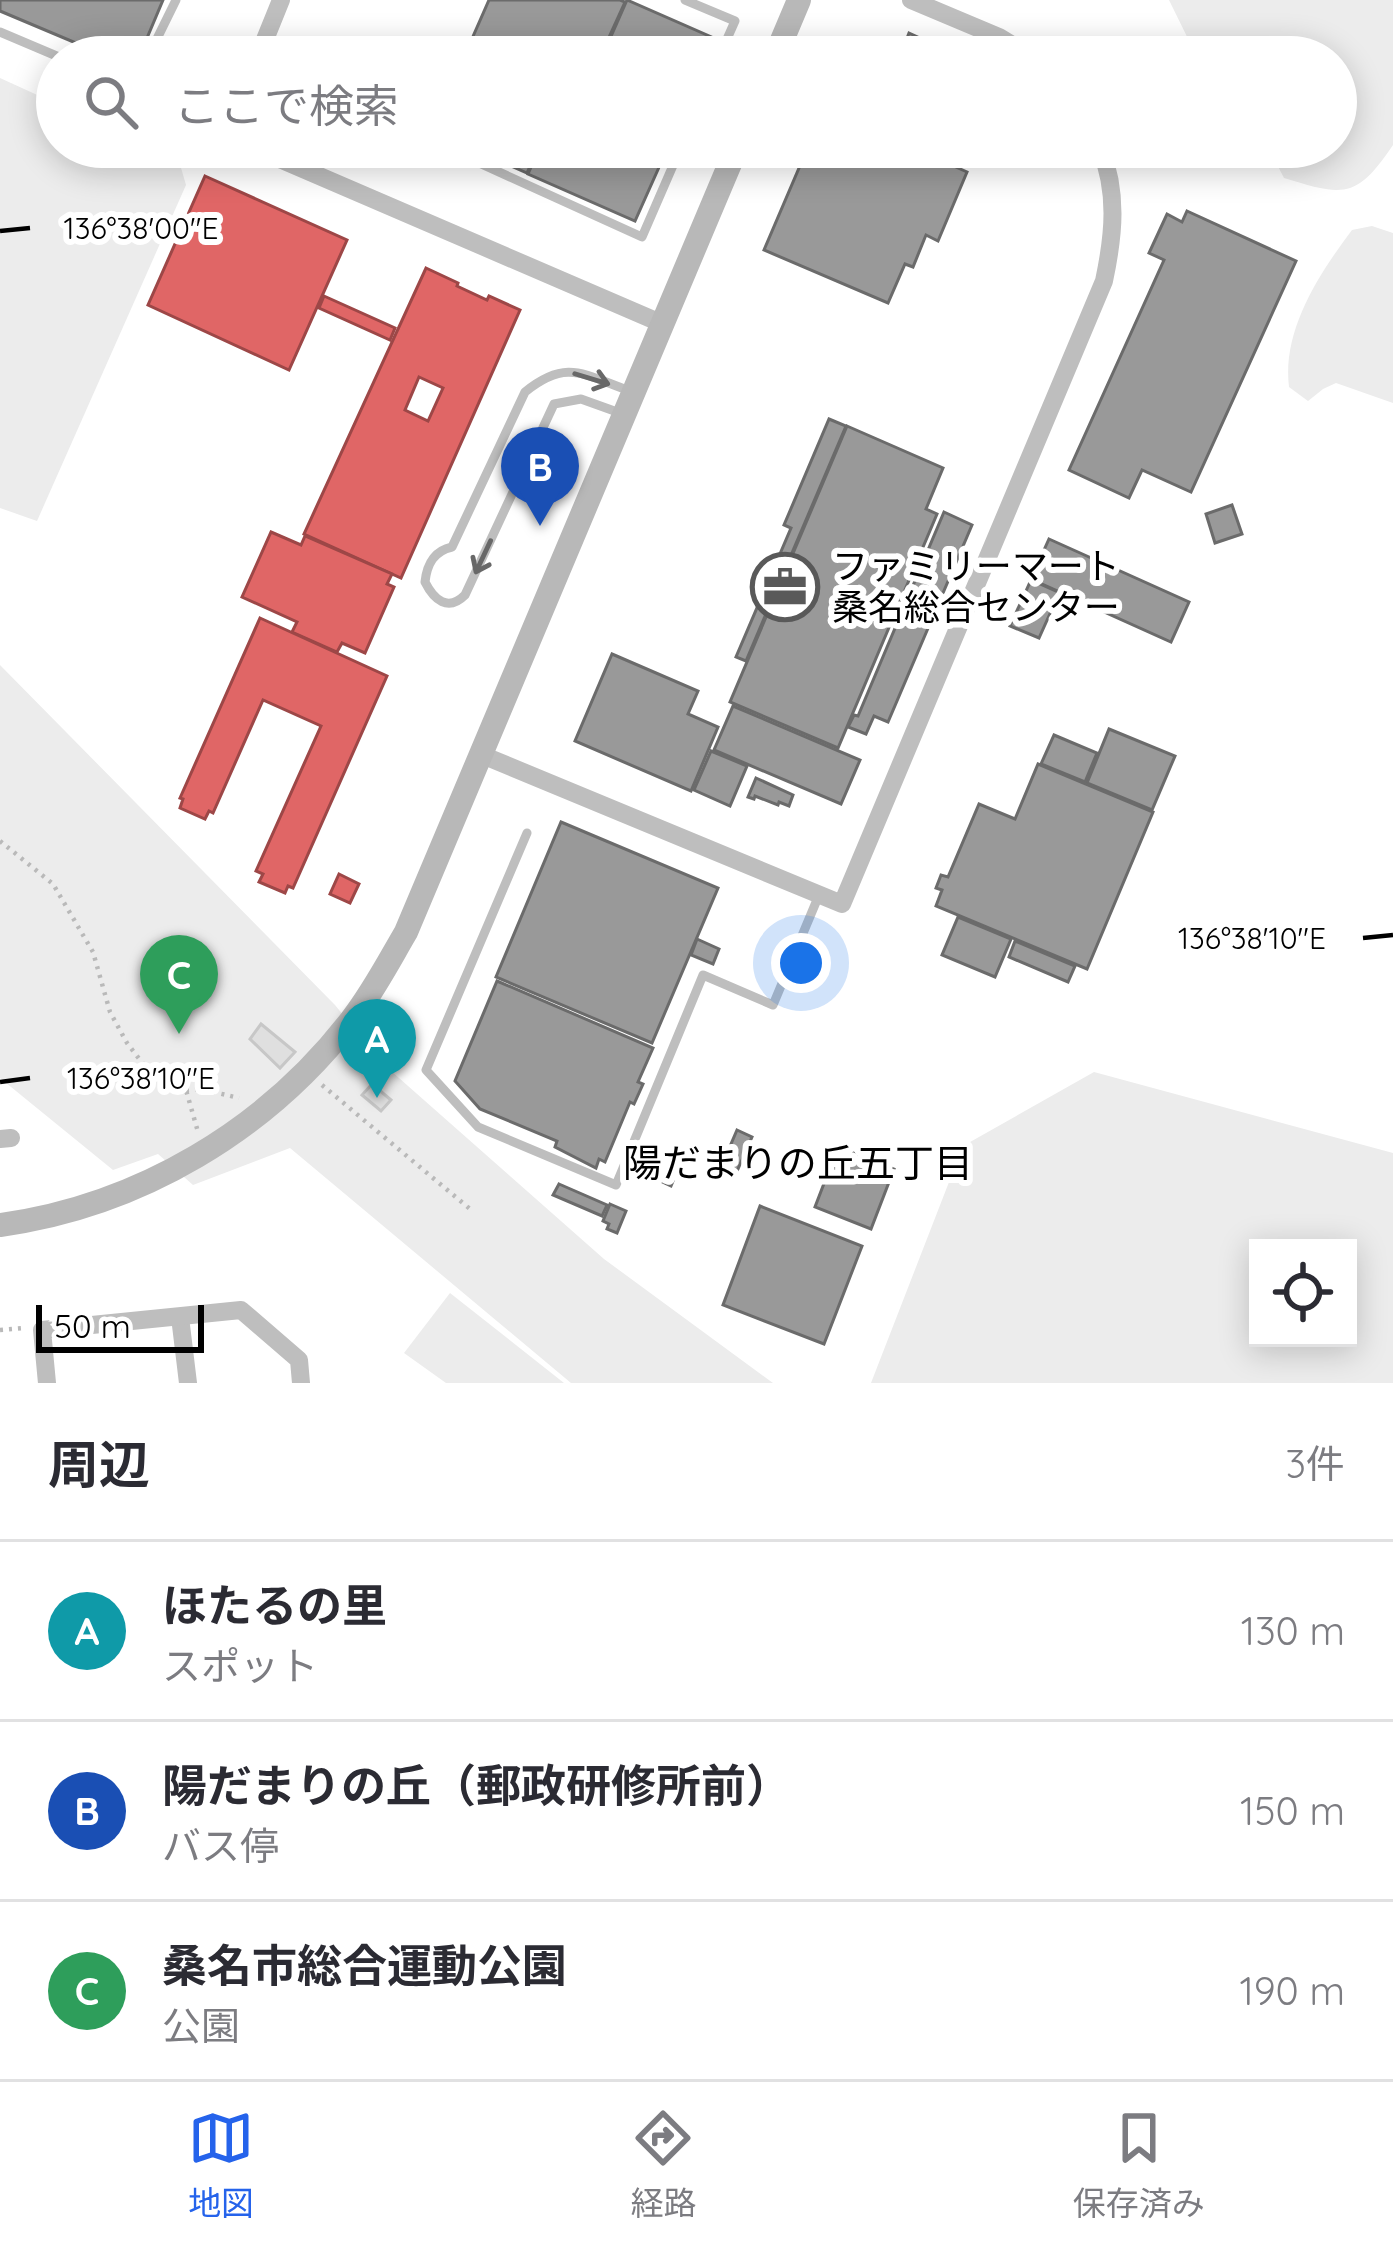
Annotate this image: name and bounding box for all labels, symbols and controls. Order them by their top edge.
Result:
search box [36,36,1357,168]
icon: search [78,69,144,135]
text: ここで検索 [174,77,399,133]
text: 136°38'00"E [64,209,218,247]
one-way arrow [572,369,610,391]
pin: B [501,427,579,526]
one-way arrow [470,538,492,574]
place label: ファミリーマート 桑名総合センター [832,543,1120,629]
office icon: ファミリーマート 桑名総合センター [750,552,820,622]
text: 136°38'10"E [1178,919,1326,957]
your location [771,933,831,993]
pin: C [140,935,218,1034]
pin: A [338,999,416,1098]
text: 136°38'10"E [67,1059,215,1097]
district label: 陽だまりの丘五丁目 [623,1138,973,1187]
map controls [1249,1239,1357,1347]
button: locate [1249,1239,1357,1347]
scale bar [36,1299,204,1352]
text: 50 m [54,1305,131,1346]
text: 周辺 [48,1432,150,1496]
text: 3件 [1286,1439,1345,1488]
text: ほたるの里 [162,1577,387,1633]
text: A [75,1606,99,1655]
text: 130 m [1241,1606,1345,1655]
text: スポット [162,1641,318,1690]
text: 陽だまりの丘（郵政研修所前） [162,1757,791,1813]
text: B [74,1786,100,1835]
text: 150 m [1240,1786,1345,1835]
text: バス停 [162,1821,279,1870]
text: 桑名市総合運動公園 [162,1937,567,1993]
text: C [75,1966,99,2015]
text: 190 m [1239,1966,1345,2015]
text: 公園 [162,2001,240,2050]
tab: 地図 [188,2105,254,2225]
tab: 経路 [630,2105,696,2225]
tab: 保存済み [1073,2105,1205,2225]

